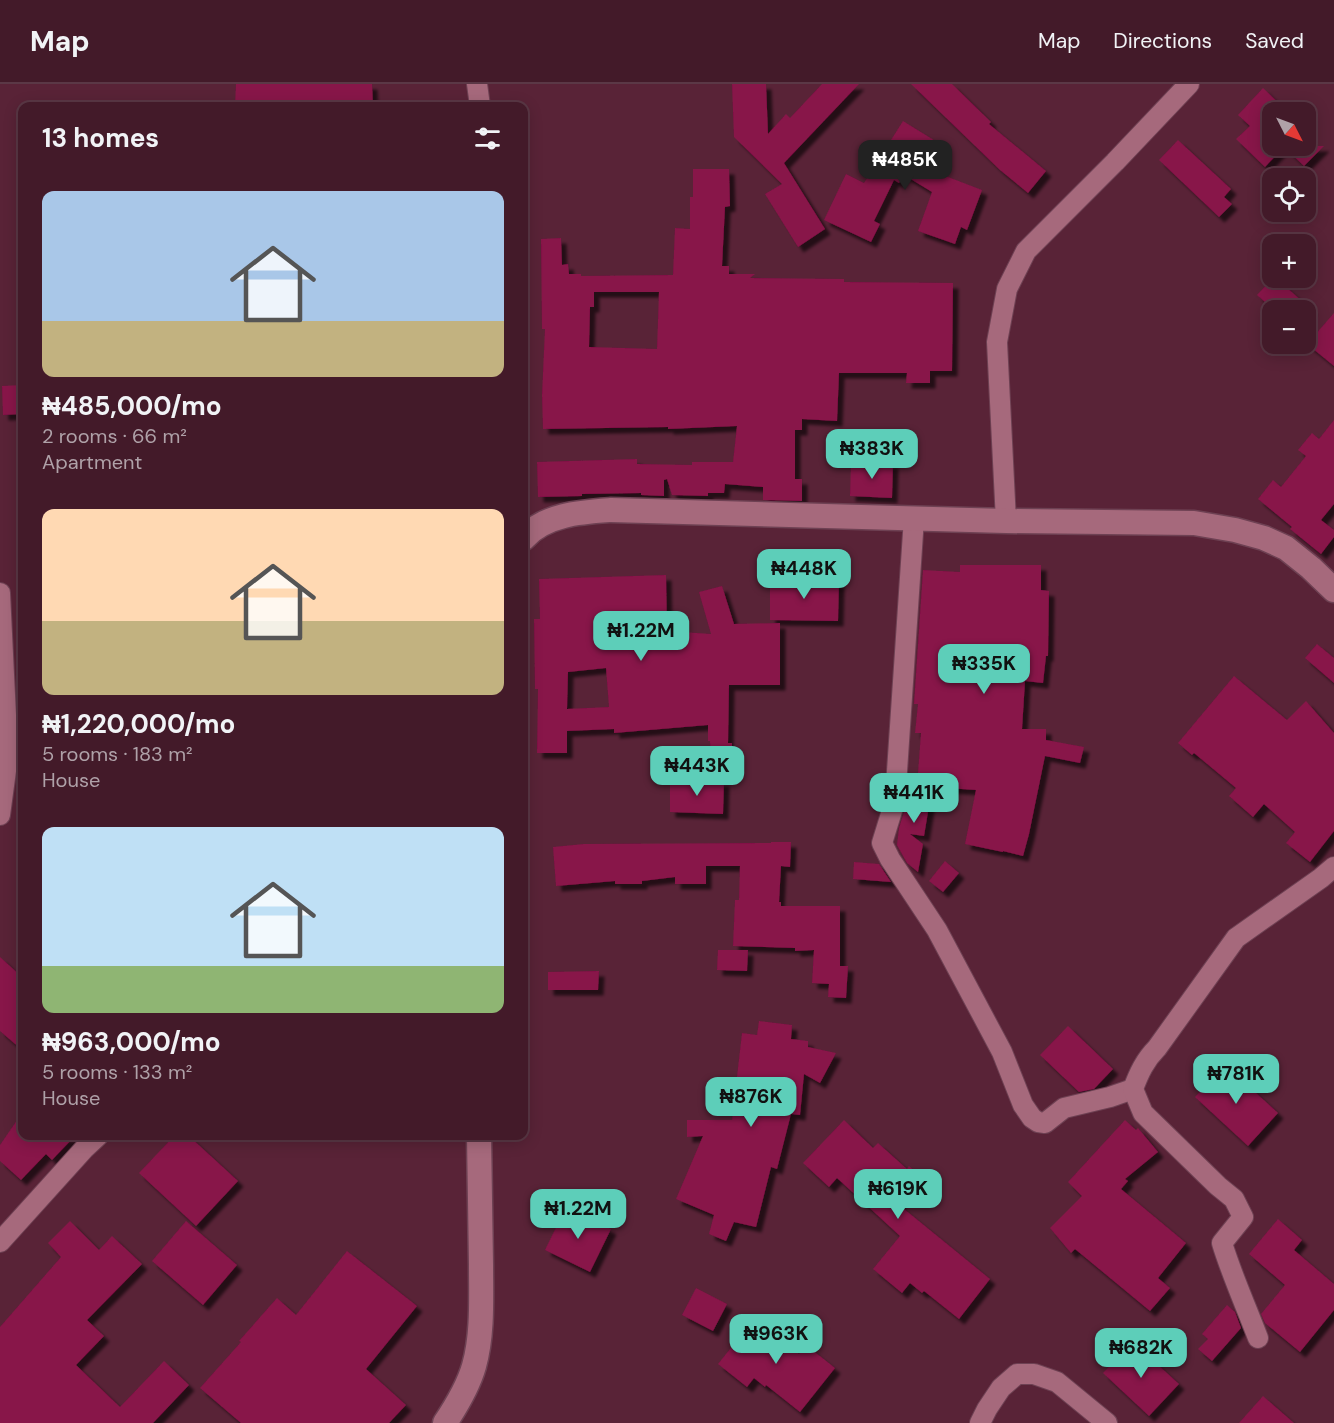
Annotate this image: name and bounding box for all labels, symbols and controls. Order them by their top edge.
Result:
text: Map [30,23,90,60]
text: Map [1038,27,1080,55]
text: Directions [1113,27,1212,55]
text: Saved [1245,27,1304,55]
north arrow [1262,102,1316,156]
map controls [1262,102,1316,354]
text: 13 homes [42,121,159,155]
icon: filters [471,122,504,155]
pin: ₦485K [863,140,947,191]
text: ₦485K [872,146,938,172]
button: locate [1262,168,1316,222]
icon: home [219,230,327,338]
button: + [1262,234,1316,288]
button: − [1262,300,1316,354]
text: ₦485,000/mo [42,389,222,423]
text: 2 rooms · 66 m² [42,423,187,449]
pin: ₦383K [830,429,914,480]
text: ₦383K [840,435,904,461]
text: Apartment [42,449,142,475]
icon: home [219,548,327,656]
pin: ₦448K [762,549,846,600]
text: ₦448K [771,555,837,581]
pin: ₦1.22M [592,611,690,662]
text: ₦1.22M [607,617,675,643]
pin: ₦335K [942,644,1026,695]
text: ₦335K [952,650,1016,676]
text: ₦1,220,000/mo [42,707,235,741]
text: 5 rooms · 183 m² [42,741,193,767]
pin: ₦443K [655,746,739,797]
text: ₦443K [664,752,730,778]
text: House [42,767,100,793]
pin: ₦441K [872,773,956,824]
text: ₦441K [884,779,944,805]
icon: home [219,866,327,974]
text: ₦963,000/mo [42,1025,221,1059]
pin: ₦781K [1194,1054,1278,1105]
text: 5 rooms · 133 m² [42,1059,192,1085]
text: ₦781K [1207,1060,1265,1086]
pin: ₦876K [709,1077,793,1128]
text: ₦876K [719,1083,783,1109]
text: House [42,1085,100,1111]
pin: ₦619K [856,1169,940,1220]
text: ₦619K [868,1175,928,1201]
pin: ₦1.22M [529,1189,627,1240]
text: ₦1.22M [544,1195,612,1221]
pin: ₦963K [734,1314,818,1365]
text: ₦963K [744,1320,808,1346]
pin: ₦682K [1099,1328,1183,1379]
text: ₦682K [1109,1334,1173,1360]

